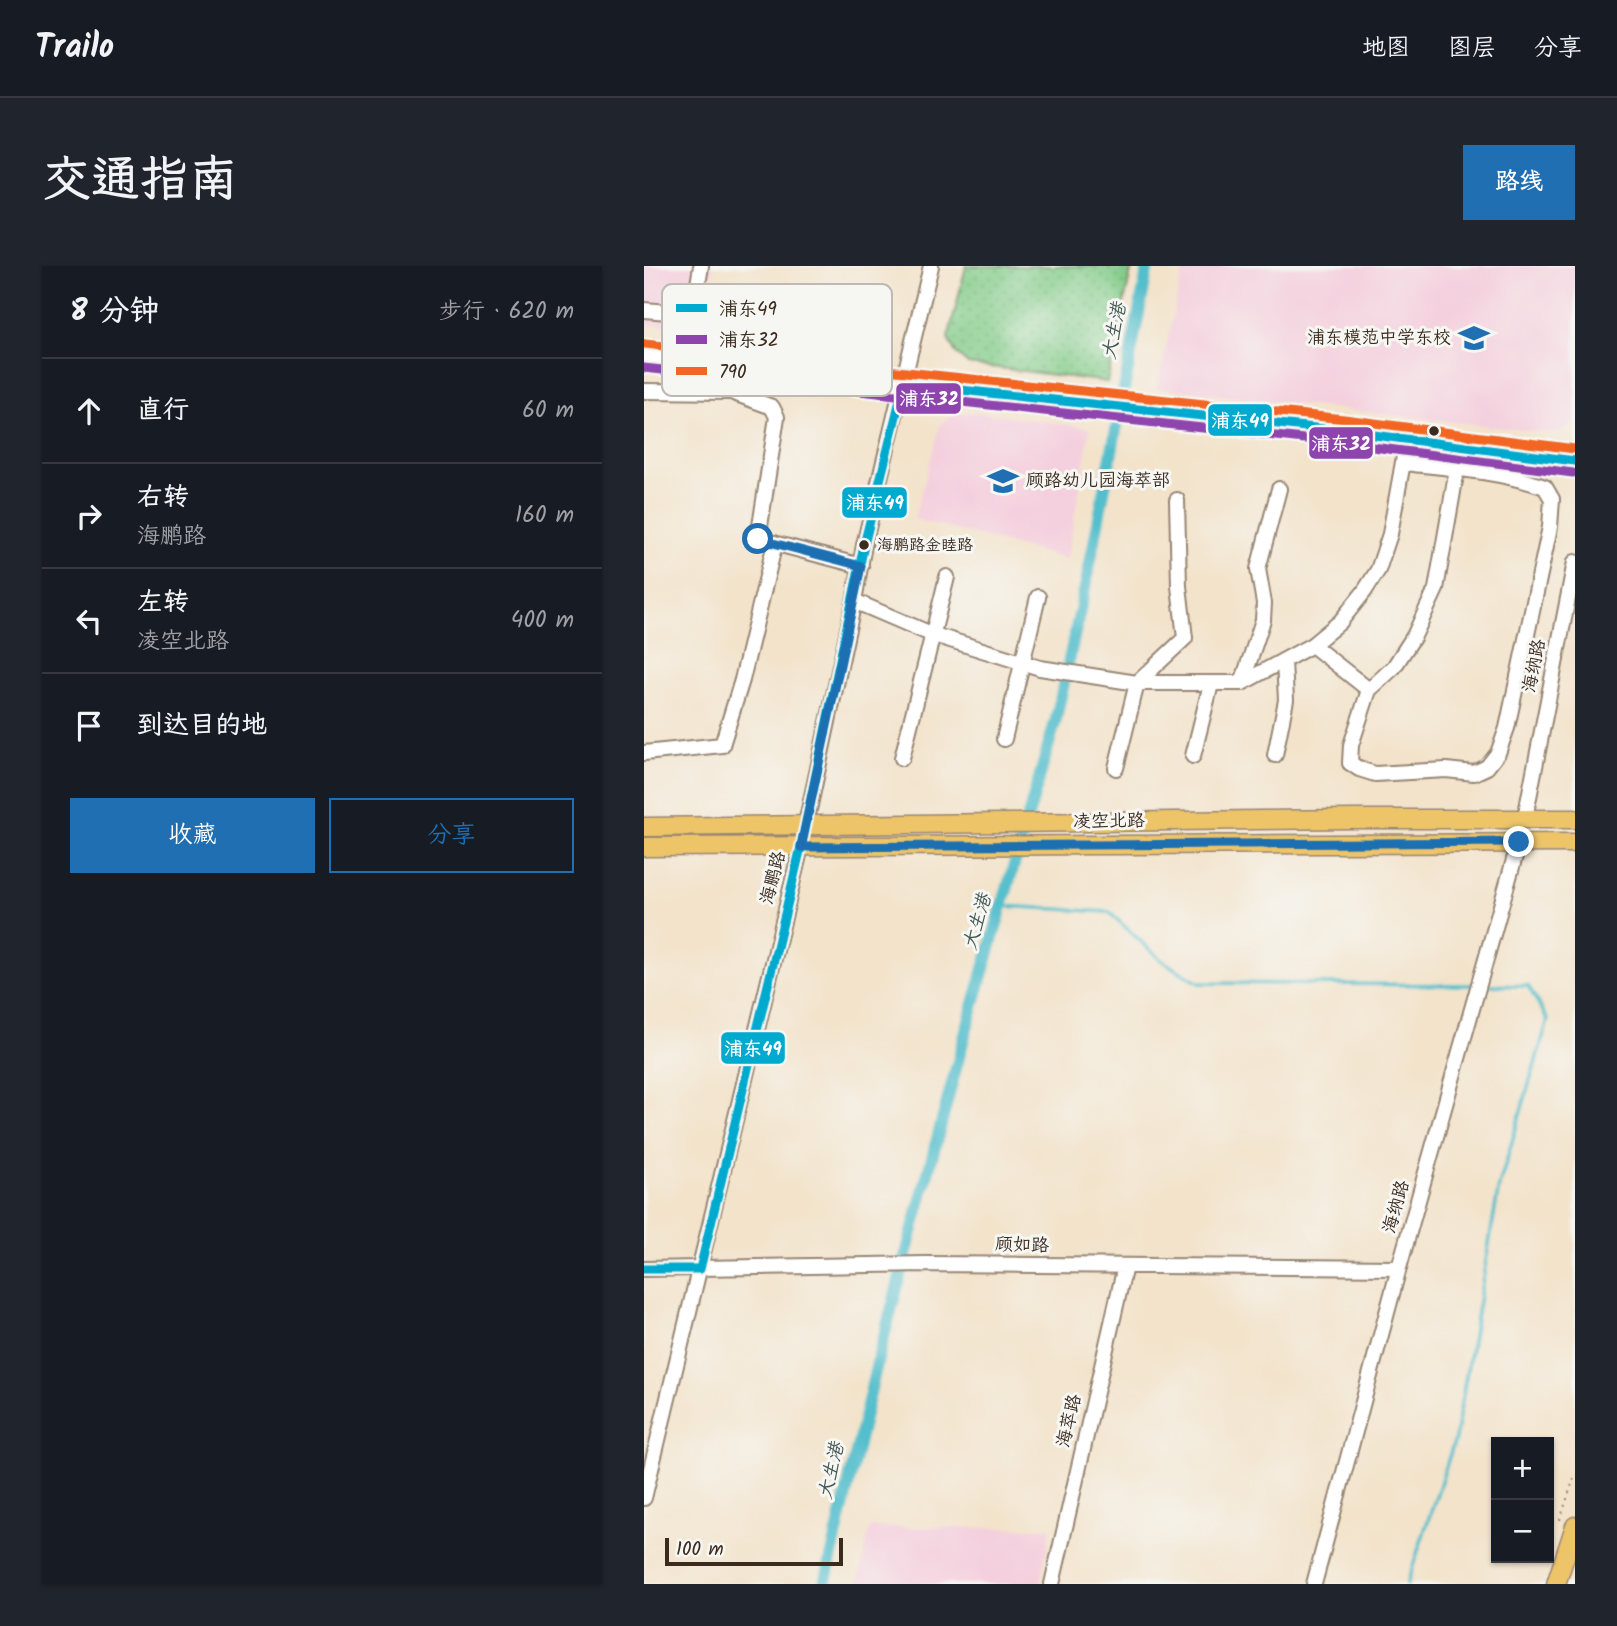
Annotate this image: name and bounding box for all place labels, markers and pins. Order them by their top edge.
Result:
school or university icon: 浦东模范中学东校 [1457,321,1491,355]
place label: 浦东模范中学东校 [1307,324,1451,353]
unlabelled marker [1427,424,1441,438]
school or university icon: 顾路幼儿园海萃部 [986,464,1020,498]
place label: 顾路幼儿园海萃部 [1026,467,1170,496]
place label: 海鹏路金睦路 [877,533,973,558]
marker: 海鹏路金睦路 [857,538,871,552]

